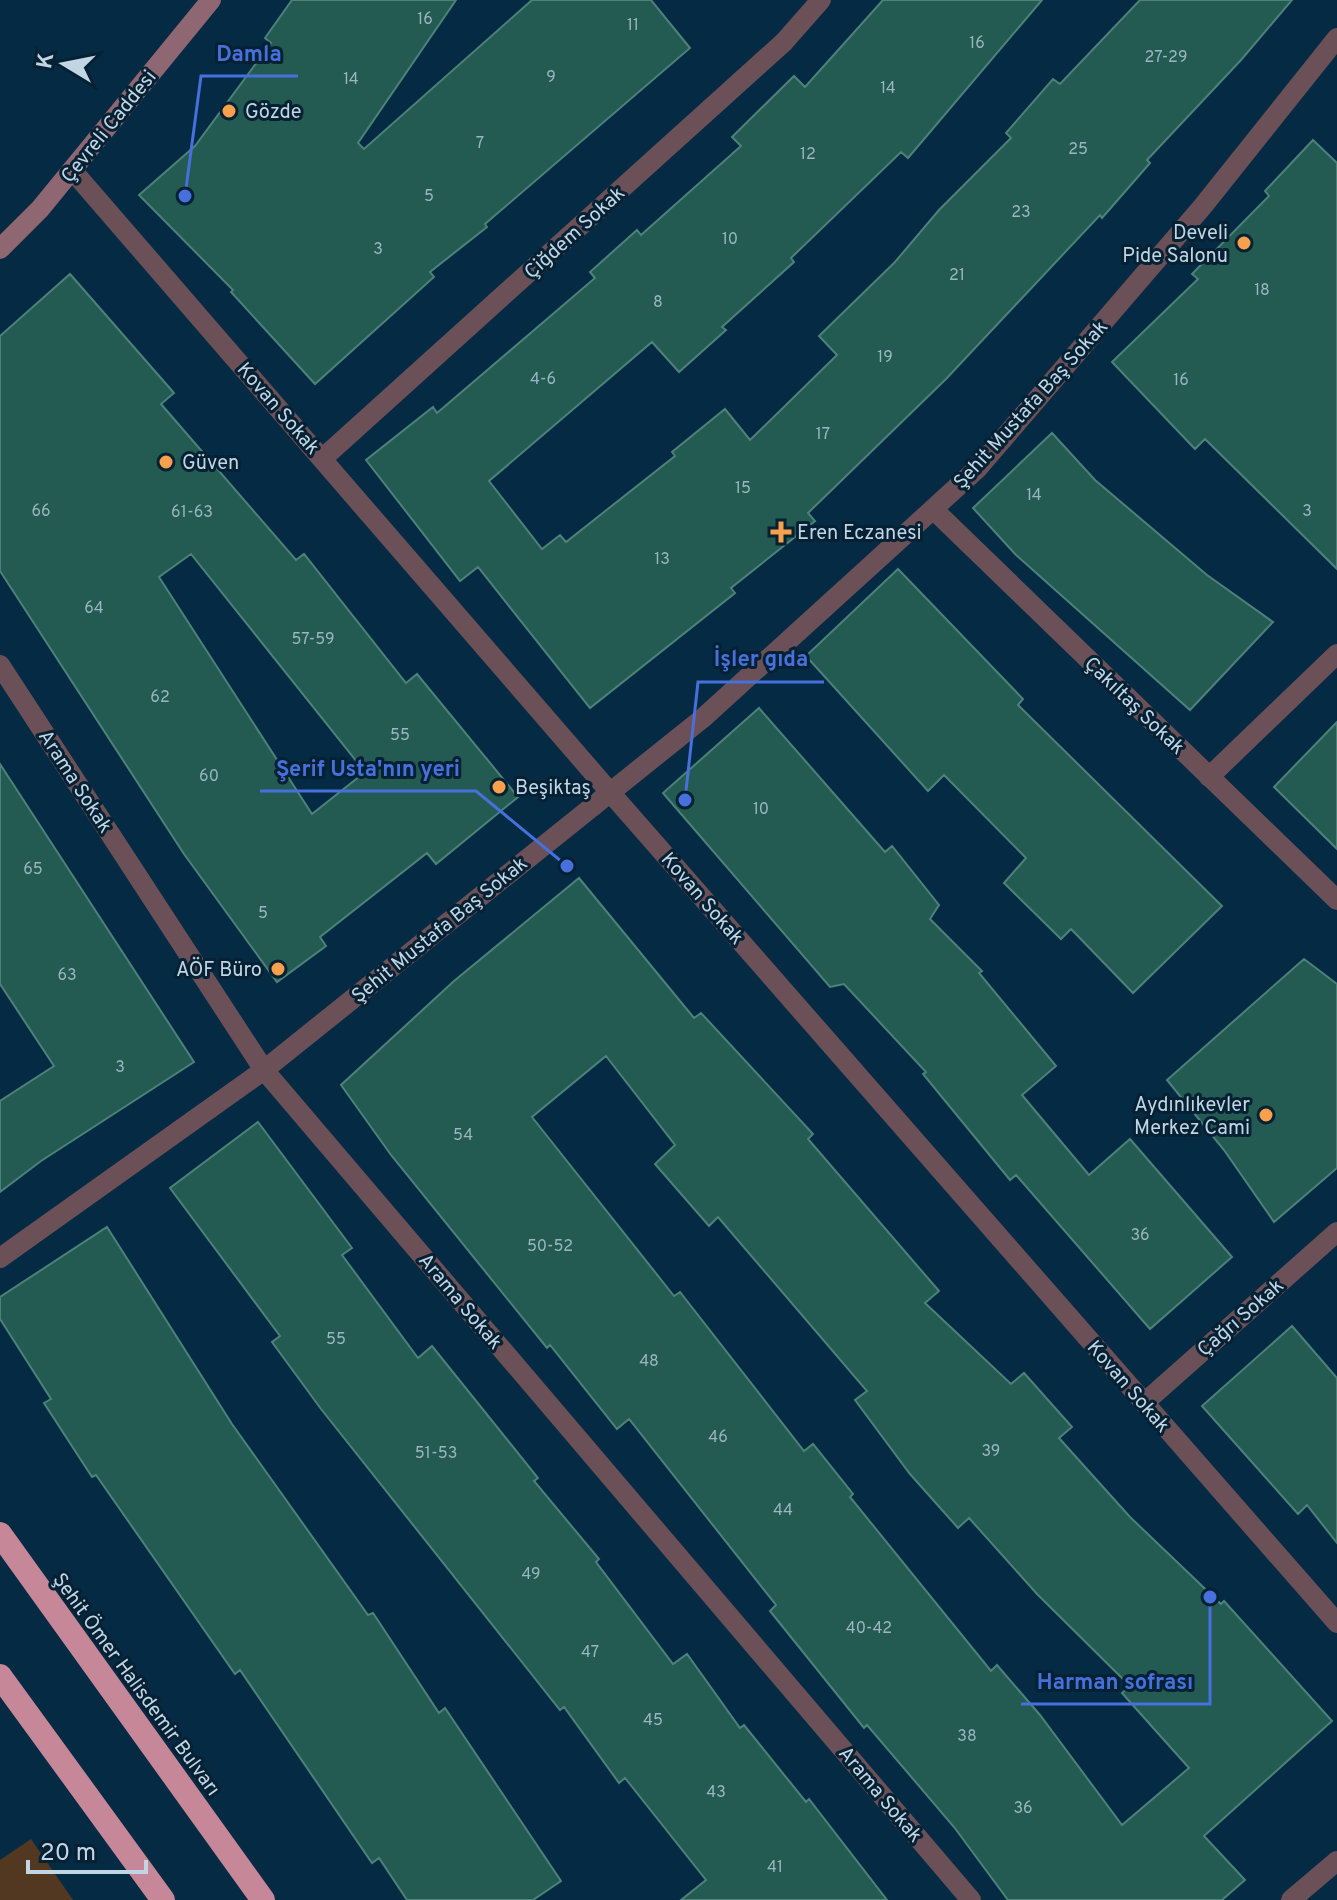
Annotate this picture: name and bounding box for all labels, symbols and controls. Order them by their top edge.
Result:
house number: 16 [417,10,433,30]
house number: 11 [627,16,639,36]
north arrow [24,24,104,104]
callout: Damla [201,30,298,76]
house number: 16 [969,34,985,54]
text: Damla [216,42,282,69]
house number: 27-29 [1145,48,1187,68]
text: K [32,51,61,71]
street label: Çevreli Caddesi [56,65,163,189]
house number: 9 [546,68,556,88]
house number: 14 [343,70,359,90]
house number: 14 [880,79,896,99]
place label: Gözde [245,100,302,126]
marker: Gözde [220,102,238,120]
house number: 7 [476,134,484,154]
house number: 25 [1068,140,1088,160]
house number: 12 [800,145,816,165]
street label: Çiğdem Sokak [519,181,631,286]
house number: 5 [424,187,434,207]
house number: 23 [1011,203,1031,223]
place label: Develi Pide Salonu [1122,221,1228,270]
house number: 10 [722,230,738,250]
marker: Develi Pide Salonu [1235,234,1253,252]
house number: 3 [373,240,383,260]
house number: 21 [949,266,965,286]
house number: 18 [1254,281,1270,301]
house number: 8 [653,293,663,313]
street label: Şehit Mustafa Baş Sokak [949,315,1114,495]
house number: 19 [877,348,893,368]
street label: Kovan Sokak [230,358,325,461]
house number: 4-6 [530,370,556,390]
house number: 16 [1173,371,1189,391]
house number: 17 [816,425,830,445]
place label: Güven [182,451,239,477]
marker: Güven [157,453,175,471]
house number: 15 [735,479,751,499]
house number: 14 [1026,486,1042,506]
house number: 66 [31,502,51,522]
house number: 3 [1302,502,1312,522]
house number: 61-63 [171,503,213,523]
place label: Eren Eczanesi [797,521,922,547]
marker: Eren Eczanesi [772,523,790,541]
house number: 13 [654,550,670,570]
house number: 64 [84,599,104,619]
house number: 57-59 [291,630,335,650]
callout: İşler gıda [698,636,824,682]
text: İşler gıda [714,645,808,674]
street label: Çakıltaş Sokak [1078,652,1190,761]
house number: 62 [150,688,170,708]
street label: Arama Sokak [31,726,117,839]
house number: 55 [390,726,410,746]
callout: Şerif Usta'nın yeri [260,745,476,791]
text: Şerif Usta'nın yeri [276,757,460,784]
house number: 60 [199,767,219,787]
place label: Beşiktaş [515,776,591,802]
marker: Beşiktaş [490,778,508,796]
house number: 10 [753,800,769,820]
street label: Kovan Sokak [654,848,749,951]
street label: Şehit Mustafa Baş Sokak [347,851,534,1010]
house number: 65 [23,860,43,880]
house number: 5 [258,904,268,924]
place label: AÖF Büro [176,957,262,984]
marker: AÖF Büro [269,960,287,978]
house number: 63 [57,966,77,986]
house number: 3 [115,1058,125,1078]
place label: Aydınlıkevler Merkez Cami [1134,1093,1250,1142]
marker: Aydınlıkevler Merkez Cami [1257,1106,1275,1124]
house number: 54 [453,1126,473,1146]
house number: 36 [1130,1226,1150,1246]
house number: 50-52 [527,1237,573,1257]
street label: Arama Sokak [412,1249,507,1356]
street label: Çağrı Sokak [1193,1274,1290,1363]
house number: 55 [326,1330,346,1350]
street label: Kovan Sokak [1080,1336,1175,1439]
house number: 48 [639,1352,659,1372]
house number: 46 [708,1428,728,1448]
house number: 39 [982,1442,1000,1462]
house number: 51-53 [415,1444,457,1464]
house number: 44 [773,1501,793,1521]
house number: 49 [521,1565,541,1585]
street label: Şehit Ömer Halisdemir Bulvarı [46,1568,226,1802]
house number: 40-42 [846,1619,892,1639]
house number: 47 [581,1643,599,1663]
callout: Harman sofrası [1021,1658,1210,1704]
text: Harman sofrası [1037,1670,1193,1697]
house number: 45 [643,1711,663,1731]
house number: 38 [957,1727,977,1747]
street label: Arama Sokak [832,1742,927,1849]
house number: 43 [706,1783,726,1803]
house number: 36 [1013,1799,1033,1819]
scale bar [28,1824,146,1874]
text: 20 m [40,1839,96,1869]
house number: 41 [767,1858,783,1878]

